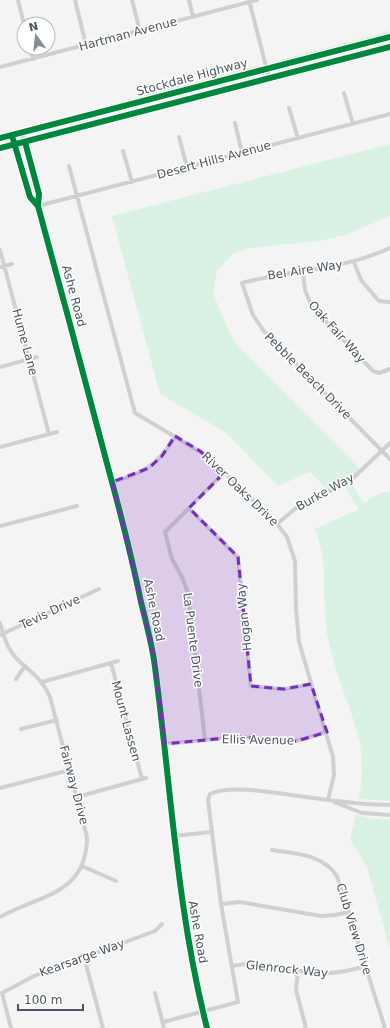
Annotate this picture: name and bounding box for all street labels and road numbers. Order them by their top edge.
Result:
street label: Hartman Avenue [77,14,179,54]
street label: Stockdale Highway [135,55,249,99]
street label: Desert Hills Avenue [155,138,273,182]
street label: Bel Aire Way [267,257,343,283]
street label: Ashe Road [59,264,89,328]
street label: Oak Fair Way [306,298,368,366]
street label: Hume Lane [9,307,41,377]
street label: Pebble Beach Drive [262,330,354,422]
street label: River Oaks Drive [199,449,281,529]
street label: Burke Way [294,470,356,514]
street label: Ashe Road [141,578,167,642]
street label: Hogan Way [233,582,255,652]
street label: Tevis Drive [17,592,82,633]
street label: La Puente Drive [180,592,206,688]
street label: Mount Lassen [109,679,143,763]
street label: Ellis Avenue [222,732,294,748]
street label: Fairway Drive [57,744,91,826]
street label: Club View Drive [333,882,375,976]
street label: Ashe Road [186,900,210,964]
street label: Kearsarge Way [37,936,127,980]
street label: Glenrock Way [245,958,329,980]

